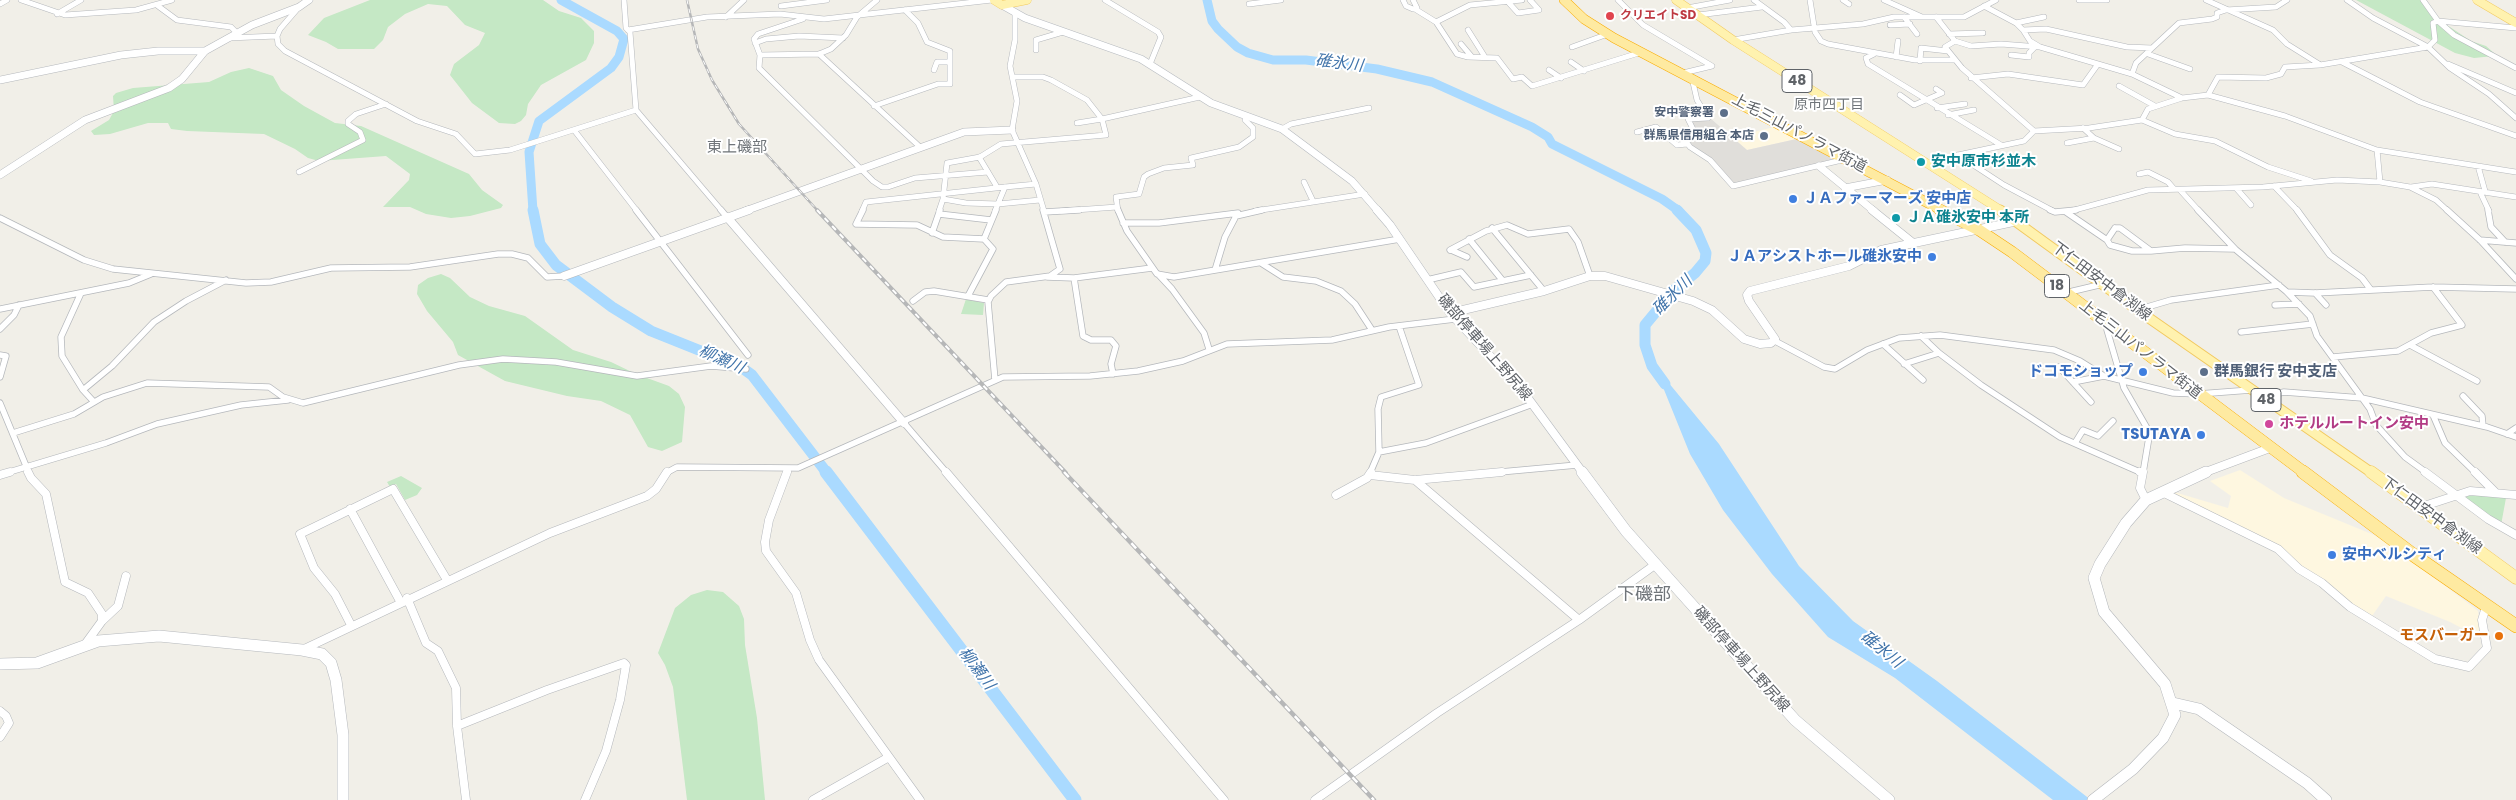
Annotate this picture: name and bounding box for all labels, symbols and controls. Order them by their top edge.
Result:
place label: クリエイトSD [1620,9,1696,23]
marker: クリエイトSD [1604,10,1616,22]
water label: 碓氷川 [1314,52,1364,76]
road number: 48 [1782,70,1812,92]
street label: 上毛三山パノラマ街道 [1729,91,1869,177]
district label: 原市四丁目 [1794,97,1864,113]
place label: 安中警察署 [1654,106,1714,120]
marker: 安中警察署 [1718,107,1730,119]
place label: 群馬県信用組合 本店 [1643,129,1754,143]
marker: 群馬県信用組合 本店 [1758,130,1770,142]
district label: 東上磯部 [707,139,767,157]
place label: 安中原市杉並木 [1931,153,2036,171]
marker: 安中原市杉並木 [1915,156,1927,168]
place label: ＪＡファーマーズ 安中店 [1803,190,1971,208]
marker: ＪＡファーマーズ 安中店 [1787,193,1799,205]
place label: ＪＡ碓氷安中 本所 [1906,209,2029,227]
marker: ＪＡ碓氷安中 本所 [1890,212,1902,224]
street label: 下仁田安中倉渕線 [2048,239,2154,325]
place label: ＪＡアシストホール碓氷安中 [1727,248,1922,266]
marker: ＪＡアシストホール碓氷安中 [1926,251,1938,263]
water label: 碓氷川 [1649,272,1697,320]
road number: 18 [2044,274,2070,298]
street label: 磯部停車場上野尻線 [1433,291,1535,405]
street label: 上毛三山パノラマ街道 [2075,297,2205,403]
water label: 柳瀬川 [695,341,747,379]
place label: ドコモショップ [2028,363,2133,381]
place label: 群馬銀行 安中支店 [2214,363,2337,381]
marker: ドコモショップ [2137,366,2149,378]
marker: 群馬銀行 安中支店 [2198,366,2210,378]
road number: 48 [2251,388,2281,412]
place label: ホテルルートイン安中 [2279,415,2429,433]
marker: ホテルルートイン安中 [2263,418,2275,430]
place label: TSUTAYA [2121,426,2191,444]
marker: TSUTAYA [2195,429,2207,441]
street label: 下仁田安中倉渕線 [2377,473,2485,559]
place label: 安中ベルシティ [2342,546,2447,564]
marker: 安中ベルシティ [2326,549,2338,561]
district label: 下磯部 [1617,584,1671,606]
street label: 磯部停車場上野尻線 [1689,604,1793,716]
water label: 碓氷川 [1856,627,1906,673]
place label: モスバーガー [2399,627,2489,645]
marker: モスバーガー [2493,630,2505,642]
water label: 柳瀬川 [954,644,998,694]

